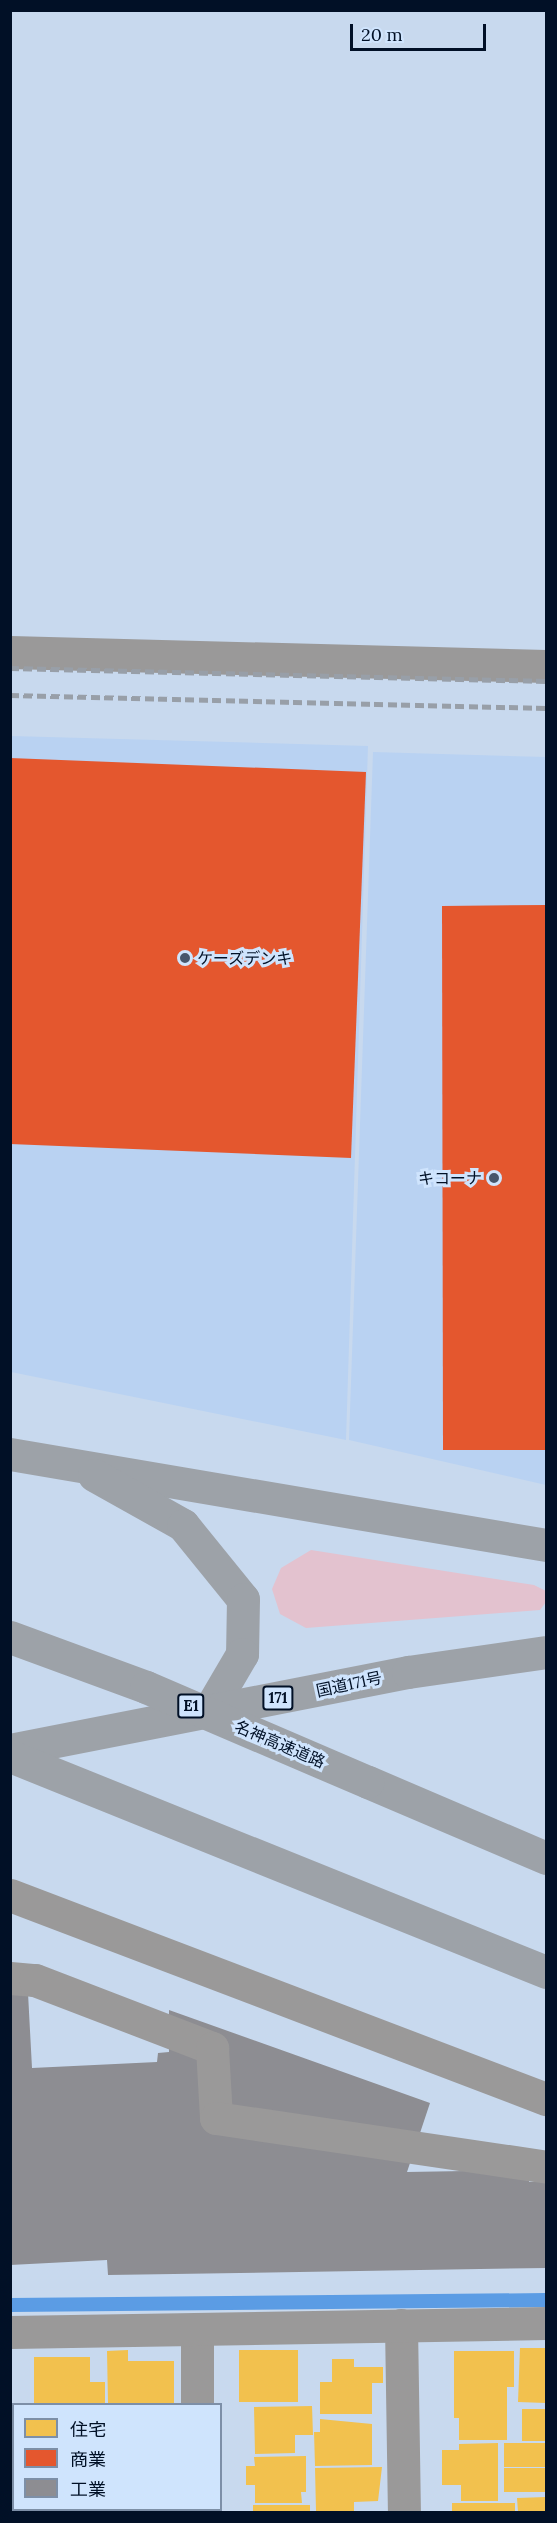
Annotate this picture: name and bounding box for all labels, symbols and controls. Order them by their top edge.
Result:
scale bar [353,12,490,50]
text: 20 m [361,23,403,46]
place label: ケーズデンキ [197,948,293,968]
marker: ケーズデンキ [178,951,192,965]
place label: キコーナ [418,1168,482,1188]
marker: キコーナ [487,1171,501,1185]
street label: 国道171号 [314,1668,384,1700]
road number: 171 [262,1686,294,1710]
road number: E1 [176,1694,206,1718]
street label: 名神高速道路 [232,1716,328,1772]
legend [12,2403,222,2511]
text: 住宅 [70,2418,106,2441]
text: 商業 [70,2448,106,2471]
text: 工業 [70,2478,106,2501]

